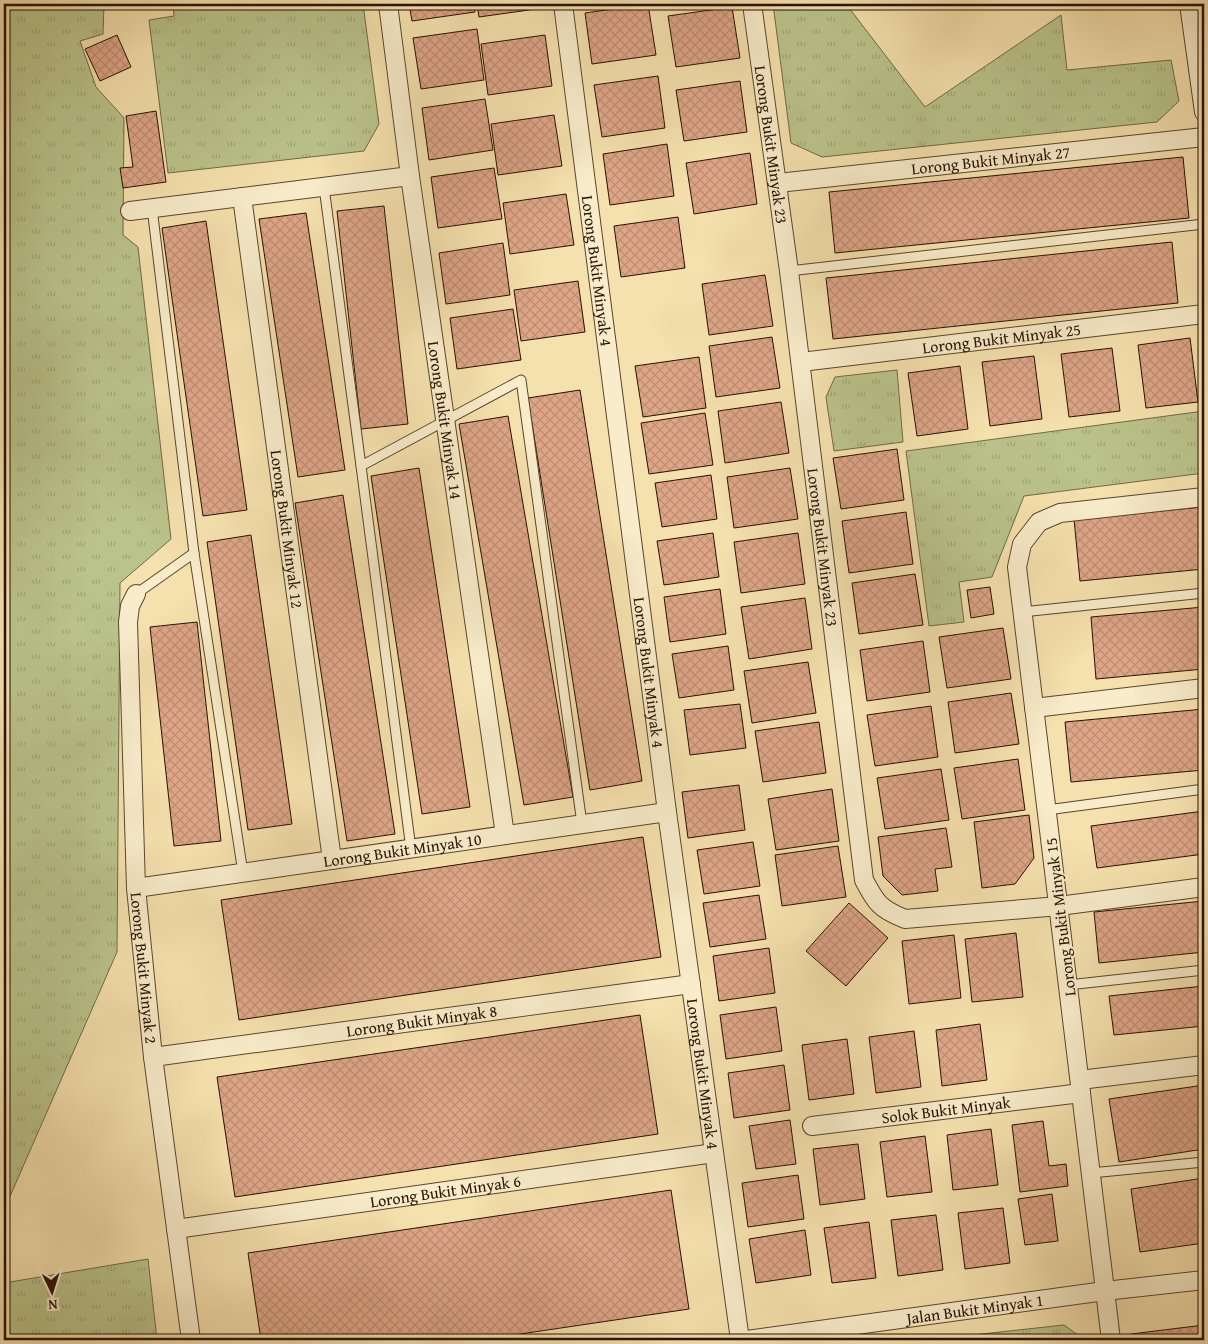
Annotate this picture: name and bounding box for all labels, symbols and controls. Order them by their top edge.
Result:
street label: Lorong Bukit Minyak 23 [749,64,794,225]
street label: Lorong Bukit Minyak 27 [910,140,1072,181]
street label: Lorong Bukit Minyak 4 [576,194,619,348]
street label: Lorong Bukit Minyak 25 [921,317,1082,359]
street label: Lorong Bukit Minyak 14 [422,339,468,501]
street label: Lorong Bukit Minyak 12 [264,448,310,610]
street label: Lorong Bukit Minyak 23 [801,467,845,628]
street label: Lorong Bukit Minyak 4 [627,596,671,750]
street label: Lorong Bukit Minyak 10 [322,827,483,873]
street label: Lorong Bukit Minyak 15 [1038,836,1082,998]
street label: Lorong Bukit Minyak 2 [125,891,164,1045]
street label: Lorong Bukit Minyak 4 [681,997,726,1151]
street label: Lorong Bukit Minyak 8 [345,998,499,1043]
street label: Solok Bukit Minyak [880,1090,1013,1129]
street label: Lorong Bukit Minyak 6 [368,1168,522,1213]
north arrow [28,1266,78,1316]
street label: Jalan Bukit Minyak 1 [903,1288,1045,1330]
text: N [47,1295,58,1315]

